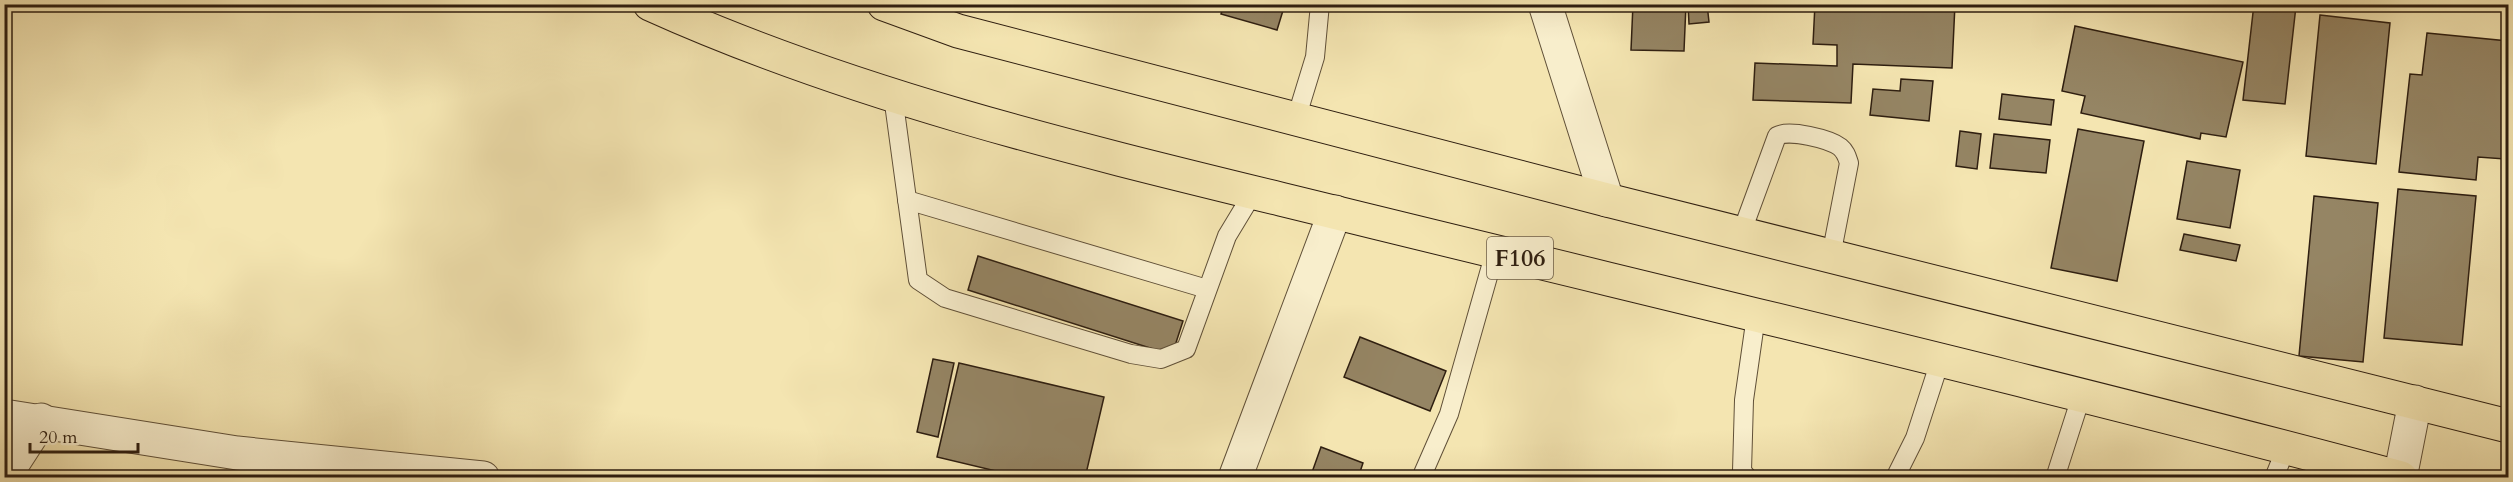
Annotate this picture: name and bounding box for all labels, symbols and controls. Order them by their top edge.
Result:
road number: F106 [1487,237,1553,279]
scale bar [30,416,138,454]
text: 20 m [39,425,78,450]

